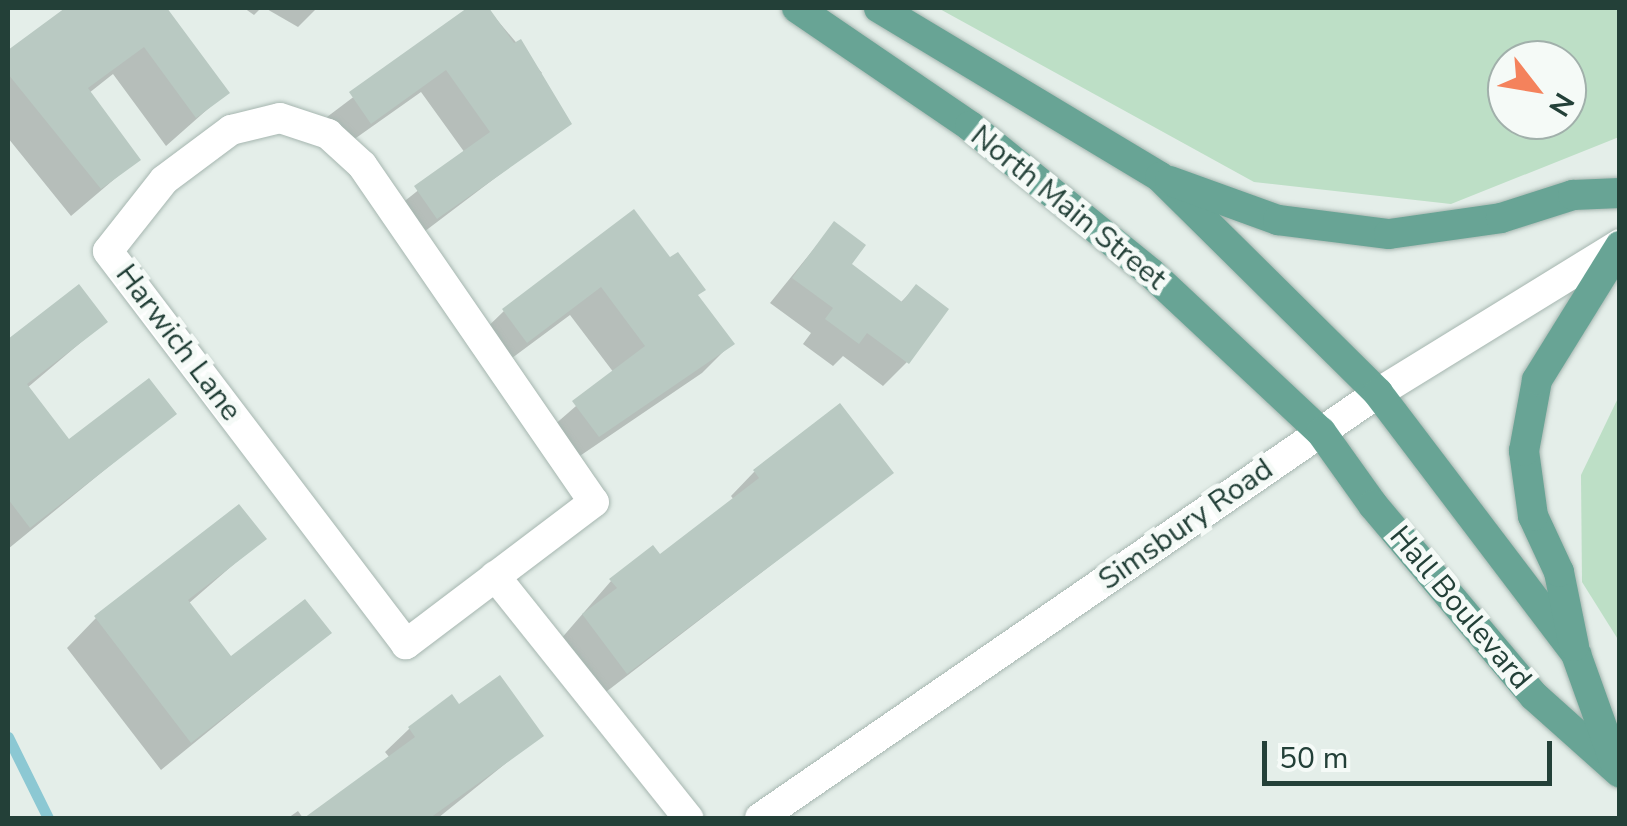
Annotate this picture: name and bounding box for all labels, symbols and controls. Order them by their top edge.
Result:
north arrow [1487,40,1587,140]
text: N [1539,86,1583,123]
street label: North Main Street [963,118,1173,298]
street label: Harwich Lane [108,258,248,428]
street label: Simsbury Road [1092,452,1280,598]
street label: Hall Boulevard [1381,519,1539,697]
scale bar [1267,721,1557,783]
text: 50 m [1279,738,1348,779]

